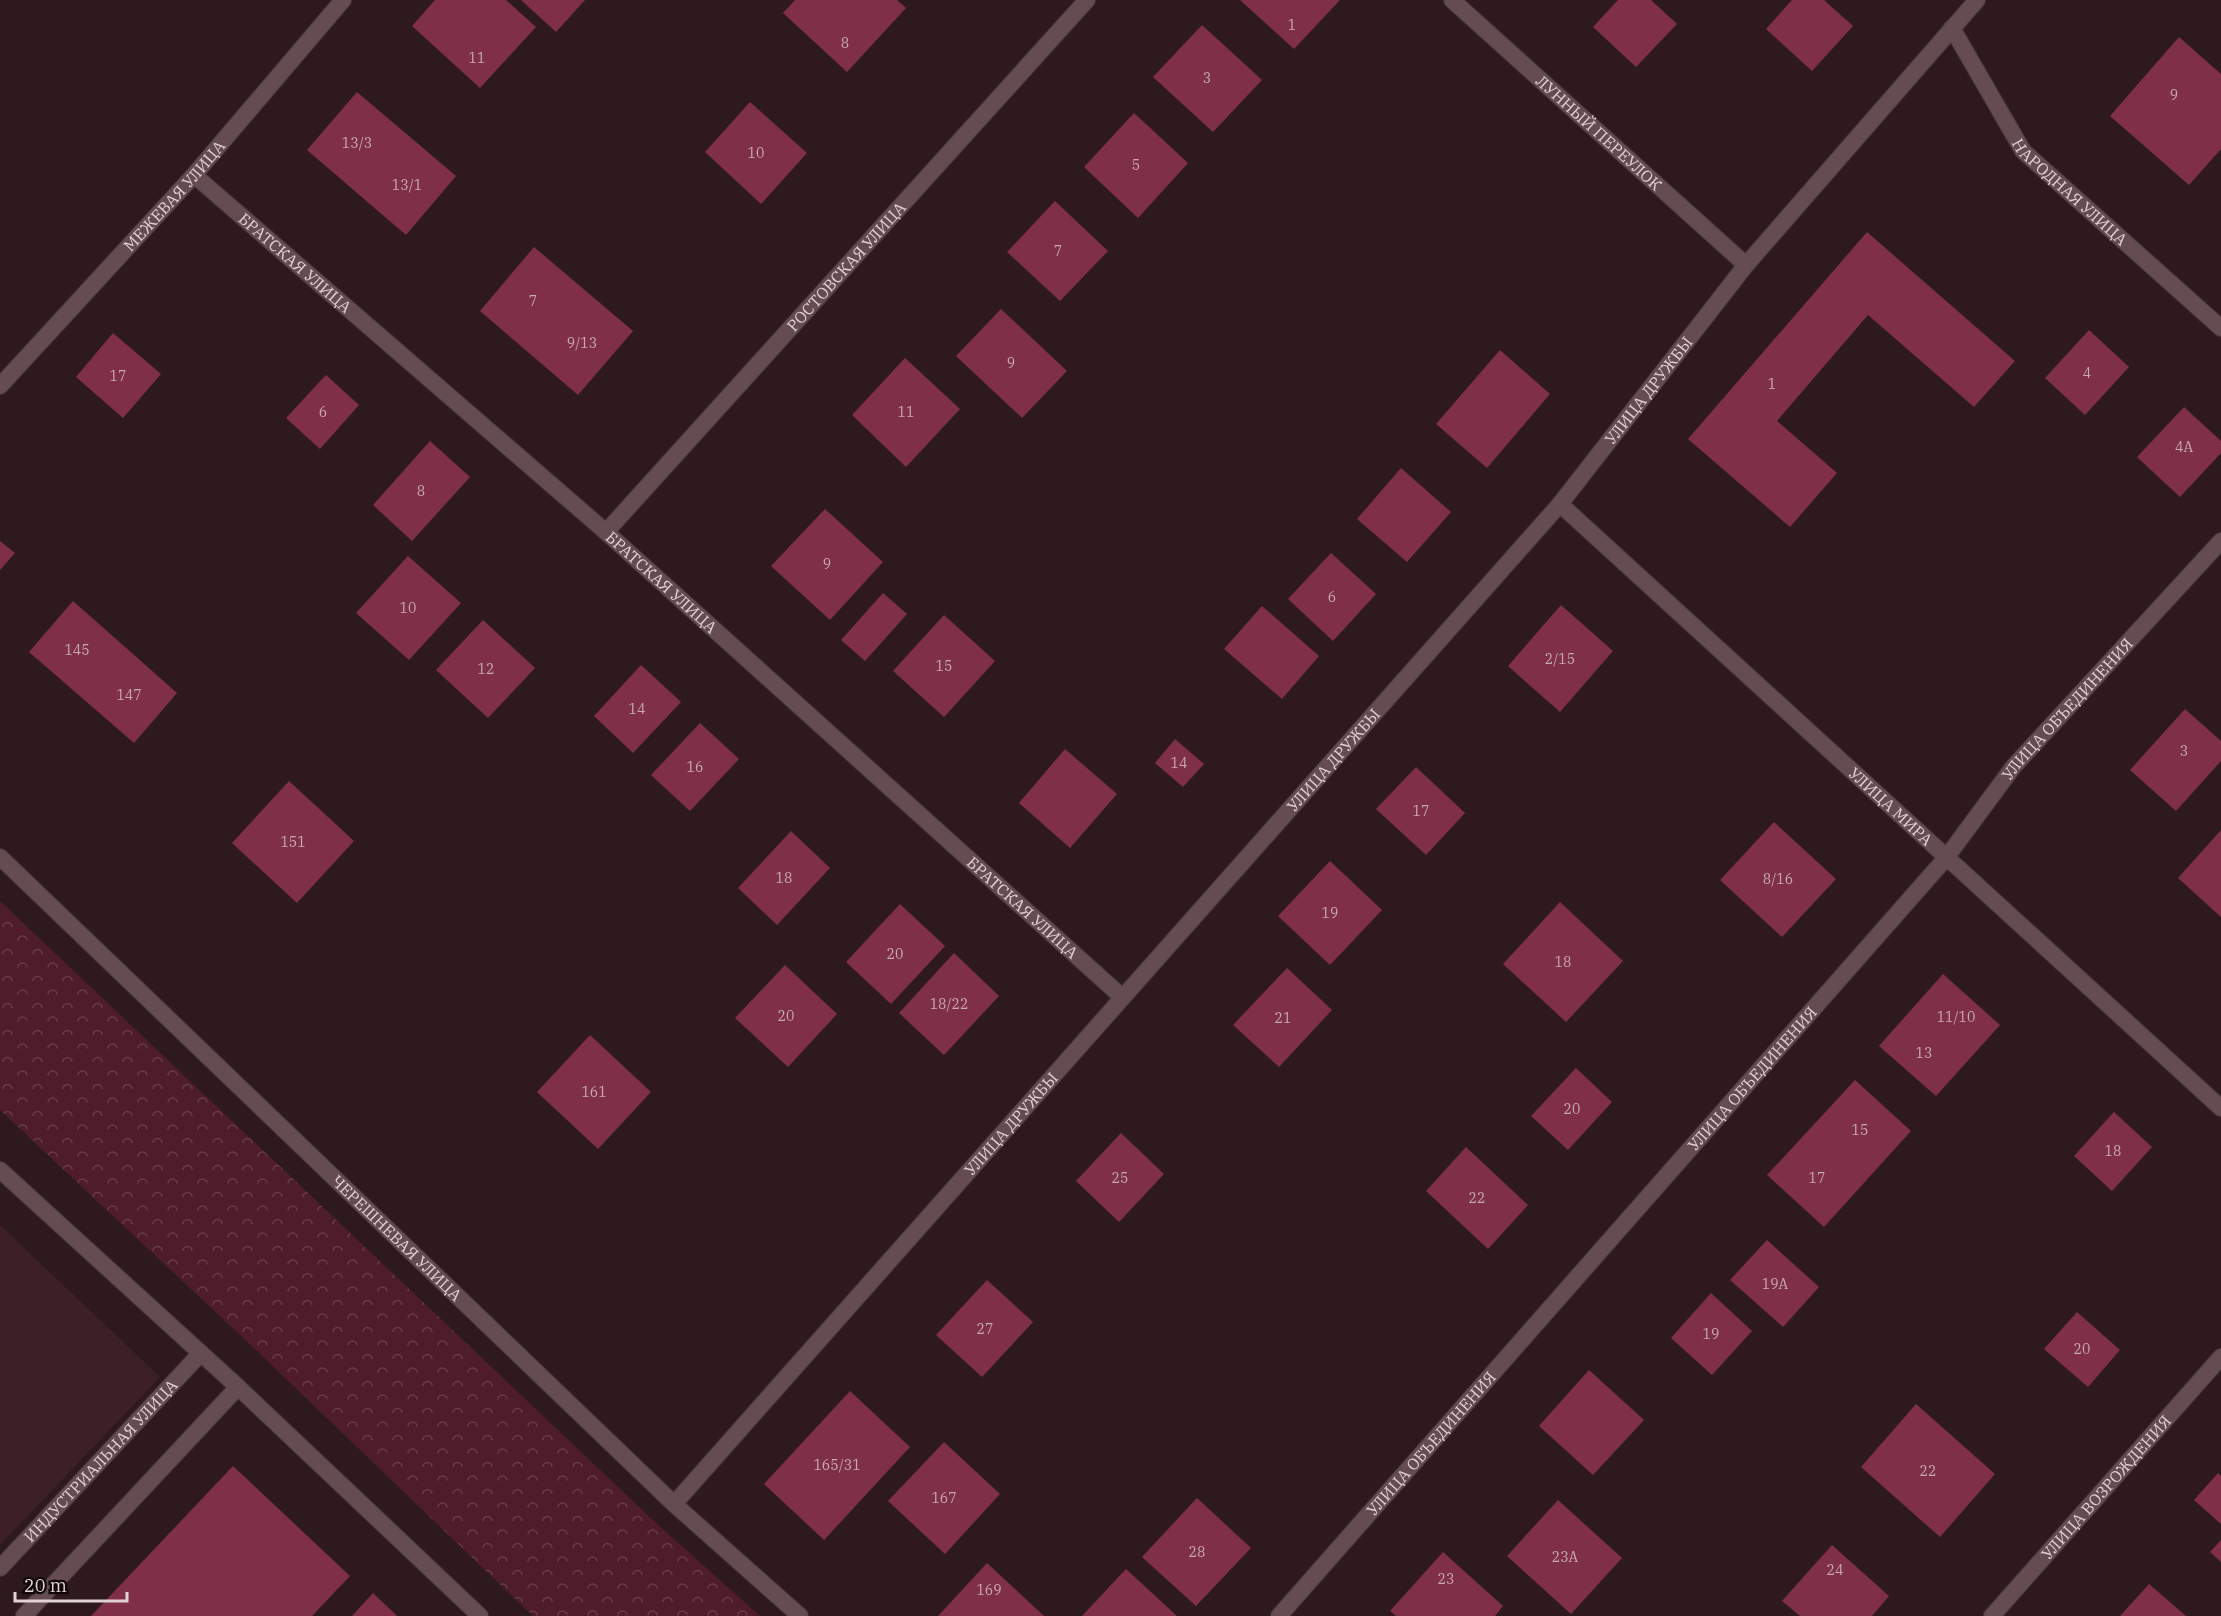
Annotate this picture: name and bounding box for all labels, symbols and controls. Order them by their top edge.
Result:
house number: 1 [1288,16,1296,34]
house number: 8 [841,34,849,52]
house number: 11 [469,49,485,67]
house number: 3 [1203,69,1211,87]
street label: ЛУННЫЙ ПЕРЕУЛОК [1532,71,1666,194]
house number: 9 [2170,86,2178,104]
house number: 13/3 [342,134,372,152]
street label: НАРОДНАЯ УЛИЦА [2008,135,2132,250]
street label: МЕЖЕВАЯ УЛИЦА [119,136,229,255]
house number: 10 [748,144,764,162]
house number: 5 [1132,156,1140,174]
house number: 13/1 [392,176,422,194]
street label: РОСТОВСКАЯ УЛИЦА [782,197,910,335]
street label: БРАТСКАЯ УЛИЦА [235,208,356,317]
house number: 7 [1054,242,1062,260]
house number: 7 [529,292,537,310]
street label: УЛИЦА ДРУЖБЫ [1600,332,1697,448]
house number: 9/13 [567,334,597,352]
house number: 9 [1007,354,1015,372]
house number: 4 [2083,364,2091,382]
house number: 17 [110,367,126,385]
house number: 1 [1768,375,1776,393]
house number: 6 [319,403,327,421]
house number: 11 [898,403,914,421]
house number: 4А [2175,438,2193,456]
house number: 8 [417,482,425,500]
street label: БРАТСКАЯ УЛИЦА [602,527,721,637]
house number: 9 [823,555,831,573]
house number: 6 [1328,588,1336,606]
house number: 10 [400,599,416,617]
street label: УЛИЦА ОБЪЕДИНЕНИЯ [1997,634,2137,784]
house number: 145 [64,641,90,659]
house number: 2/15 [1545,650,1575,668]
house number: 15 [936,657,952,675]
house number: 12 [478,660,494,678]
house number: 147 [116,686,142,704]
house number: 14 [629,700,645,718]
street label: УЛИЦА ДРУЖБЫ [1282,704,1384,816]
house number: 3 [2180,742,2188,760]
house number: 14 [1171,754,1187,772]
house number: 16 [687,758,703,776]
street label: УЛИЦА МИРА [1845,763,1937,850]
house number: 17 [1413,802,1429,820]
house number: 151 [280,833,306,851]
street label: БРАТСКАЯ УЛИЦА [963,852,1082,963]
house number: 18 [776,869,792,887]
house number: 8/16 [1763,870,1793,888]
house number: 19 [1322,904,1338,922]
house number: 20 [887,945,903,963]
house number: 18 [1555,953,1571,971]
house number: 18/22 [930,995,968,1013]
street label: УЛИЦА ОБЪЕДИНЕНИЯ [1683,1002,1821,1155]
house number: 20 [778,1007,794,1025]
house number: 11/10 [1937,1008,1975,1026]
house number: 21 [1275,1009,1291,1027]
house number: 13 [1916,1044,1932,1062]
street label: УЛИЦА ДРУЖБЫ [960,1068,1062,1180]
house number: 161 [581,1083,607,1101]
house number: 20 [1564,1100,1580,1118]
house number: 15 [1852,1121,1868,1139]
house number: 18 [2105,1142,2121,1160]
house number: 25 [1112,1169,1128,1187]
house number: 17 [1809,1169,1825,1187]
street label: ЧЕРЕШНЕВАЯ УЛИЦА [327,1171,466,1305]
house number: 22 [1469,1189,1485,1207]
house number: 19А [1762,1275,1789,1293]
house number: 27 [977,1320,993,1338]
house number: 19 [1703,1325,1719,1343]
house number: 20 [2074,1340,2090,1358]
street label: УЛИЦА ОБЪЕДИНЕНИЯ [1362,1367,1500,1520]
street label: ИНДУСТРИАЛЬНАЯ УЛИЦА [19,1375,181,1546]
street label: УЛИЦА ВОЗРОЖДЕНИЯ [2037,1411,2175,1563]
house number: 165/31 [813,1456,861,1474]
house number: 22 [1920,1462,1936,1480]
house number: 167 [931,1489,957,1507]
house number: 28 [1189,1543,1205,1561]
house number: 23А [1552,1548,1579,1566]
house number: 24 [1827,1561,1843,1579]
scale bar [15,1565,128,1603]
house number: 23 [1438,1570,1454,1588]
text: 20 m [24,1574,67,1597]
house number: 169 [976,1581,1002,1599]

